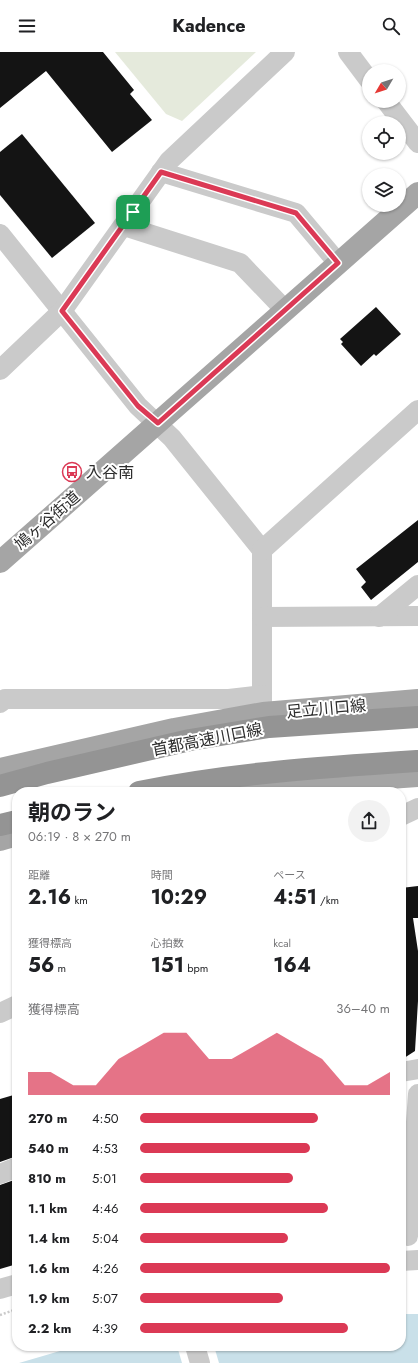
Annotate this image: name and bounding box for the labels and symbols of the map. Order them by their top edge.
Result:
north arrow [362,64,406,108]
pin [116,195,150,229]
bus stop icon: 入谷南 [61,461,83,483]
place label: 入谷南 [86,461,134,484]
street label: 鳩ヶ谷街道 [10,485,85,555]
street label: 足立川口線 [285,694,367,723]
street label: 首都高速川口線 [150,718,264,761]

